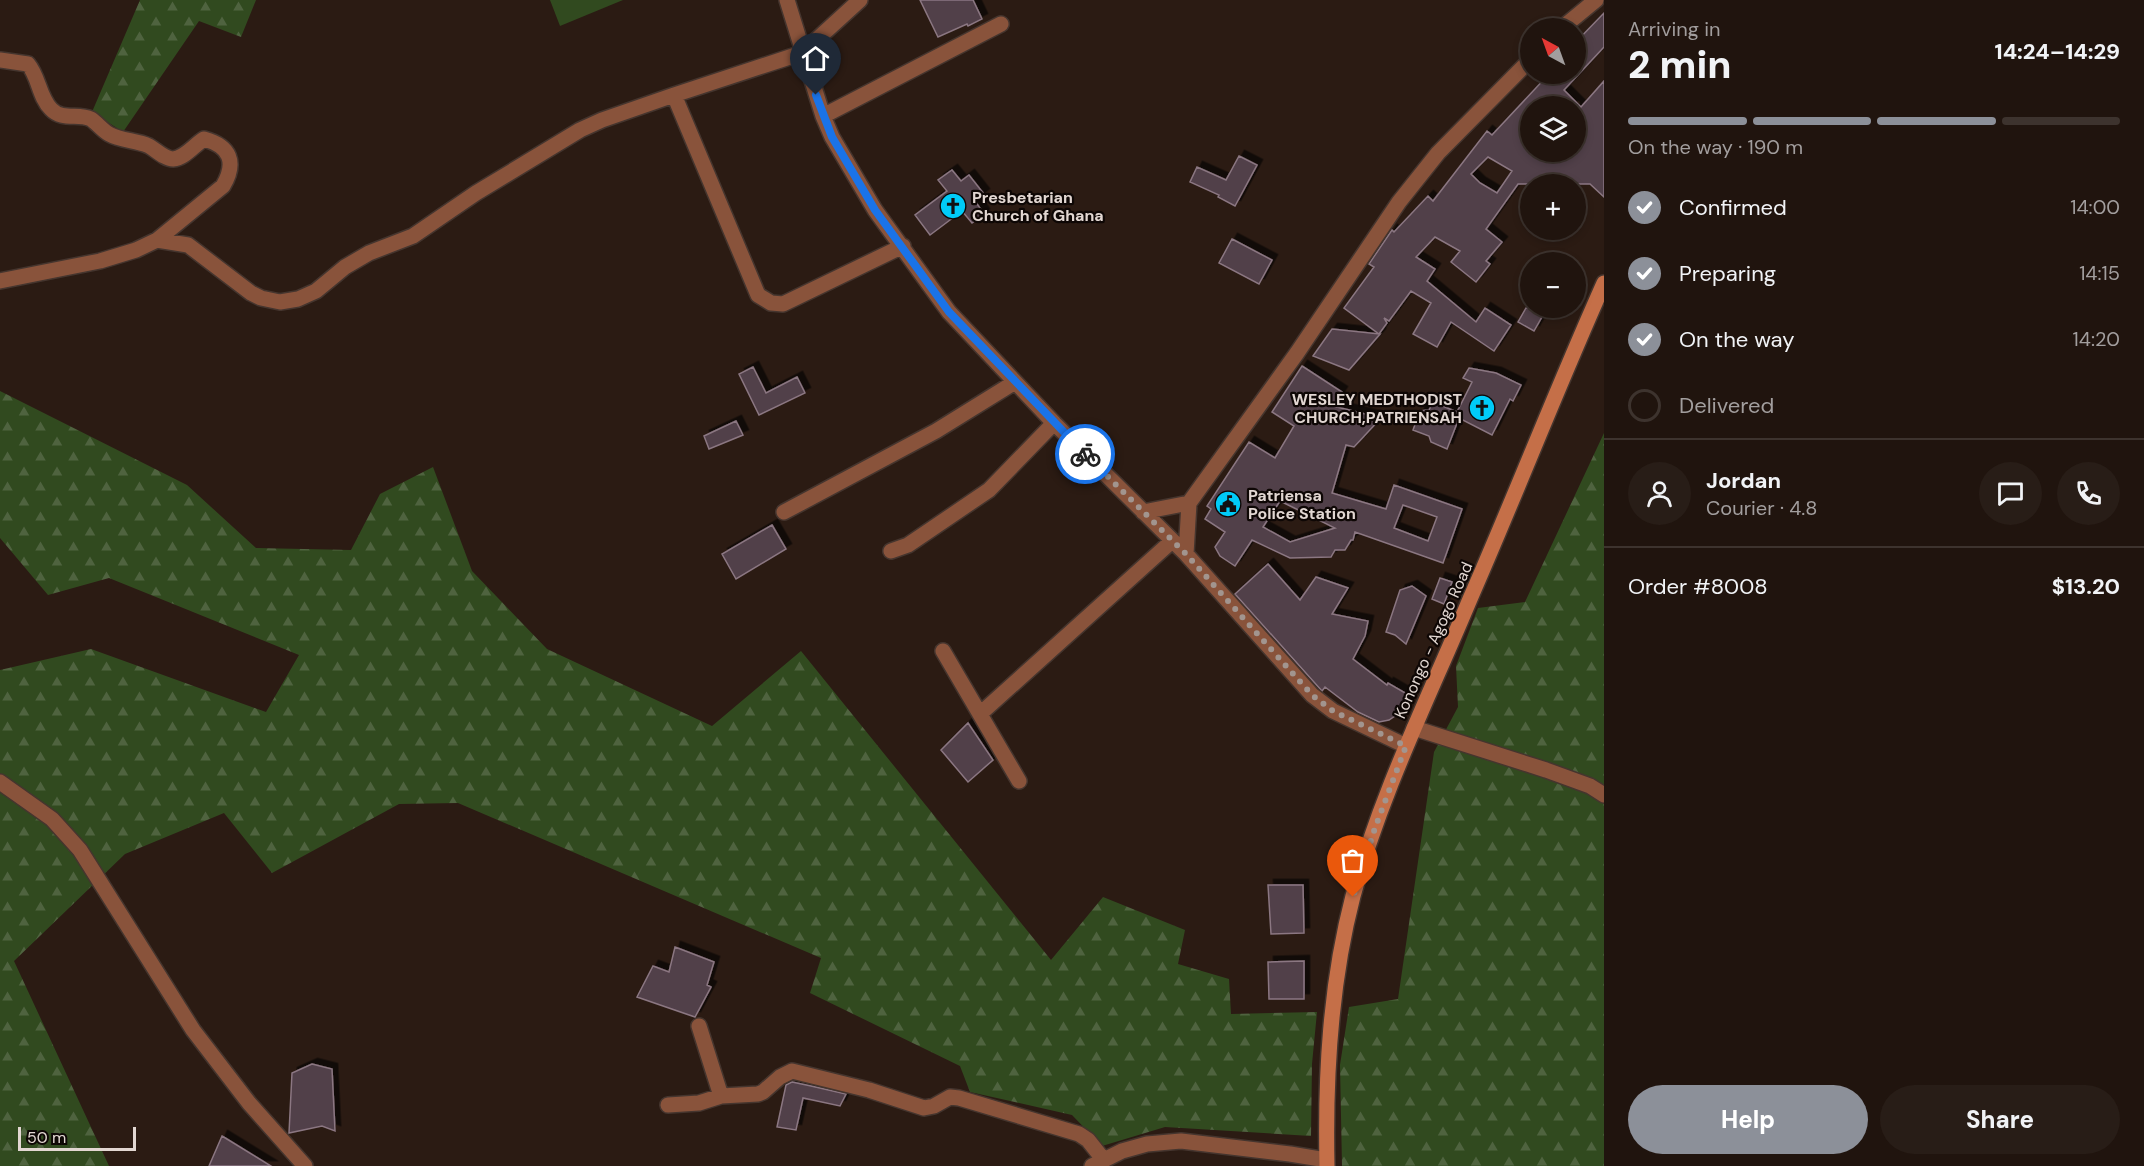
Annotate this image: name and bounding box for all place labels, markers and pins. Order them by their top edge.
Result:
pin [790,33,841,95]
place label: Presbetarian Church of Ghana [972,187,1104,226]
church icon: Presbetarian Church of Ghana [938,191,968,221]
place label: WESLEY MEDTHODIST CHURCH,PATRIENSAH [1292,389,1462,428]
church icon: WESLEY MEDTHODIST CHURCH,PATRIENSAH [1467,393,1497,423]
place label: Patriensa Police Station [1248,485,1356,524]
public building icon: Patriensa Police Station [1213,489,1243,519]
pin [1327,835,1378,897]

